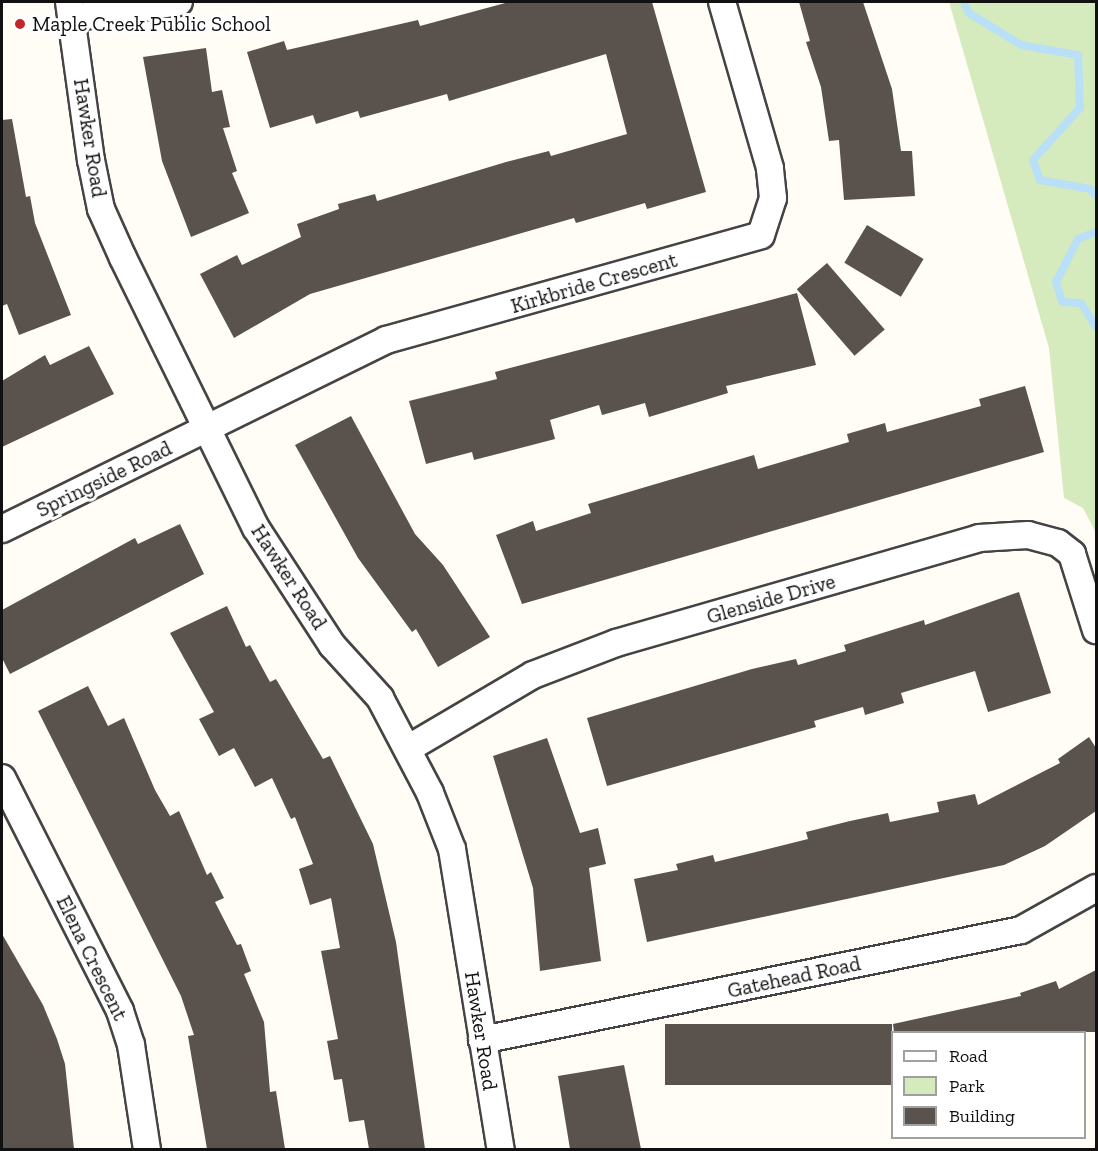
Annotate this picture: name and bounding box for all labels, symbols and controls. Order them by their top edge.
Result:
place label: Maple Creek Public School [32,11,271,37]
marker: Maple Creek Public School [13,17,27,31]
street label: Hawker Road [68,77,112,199]
street label: Kirkbride Crescent [508,247,680,319]
street label: Springside Road [32,435,176,523]
street label: Hawker Road [246,520,332,634]
street label: Glenside Drive [704,569,838,629]
street label: Elena Crescent [51,892,133,1024]
street label: Gatehead Road [725,951,863,1003]
street label: Hawker Road [459,970,503,1092]
legend [891,1031,1086,1139]
text: Road [949,1045,988,1067]
text: Park [949,1075,985,1097]
text: Building [949,1105,1015,1127]

